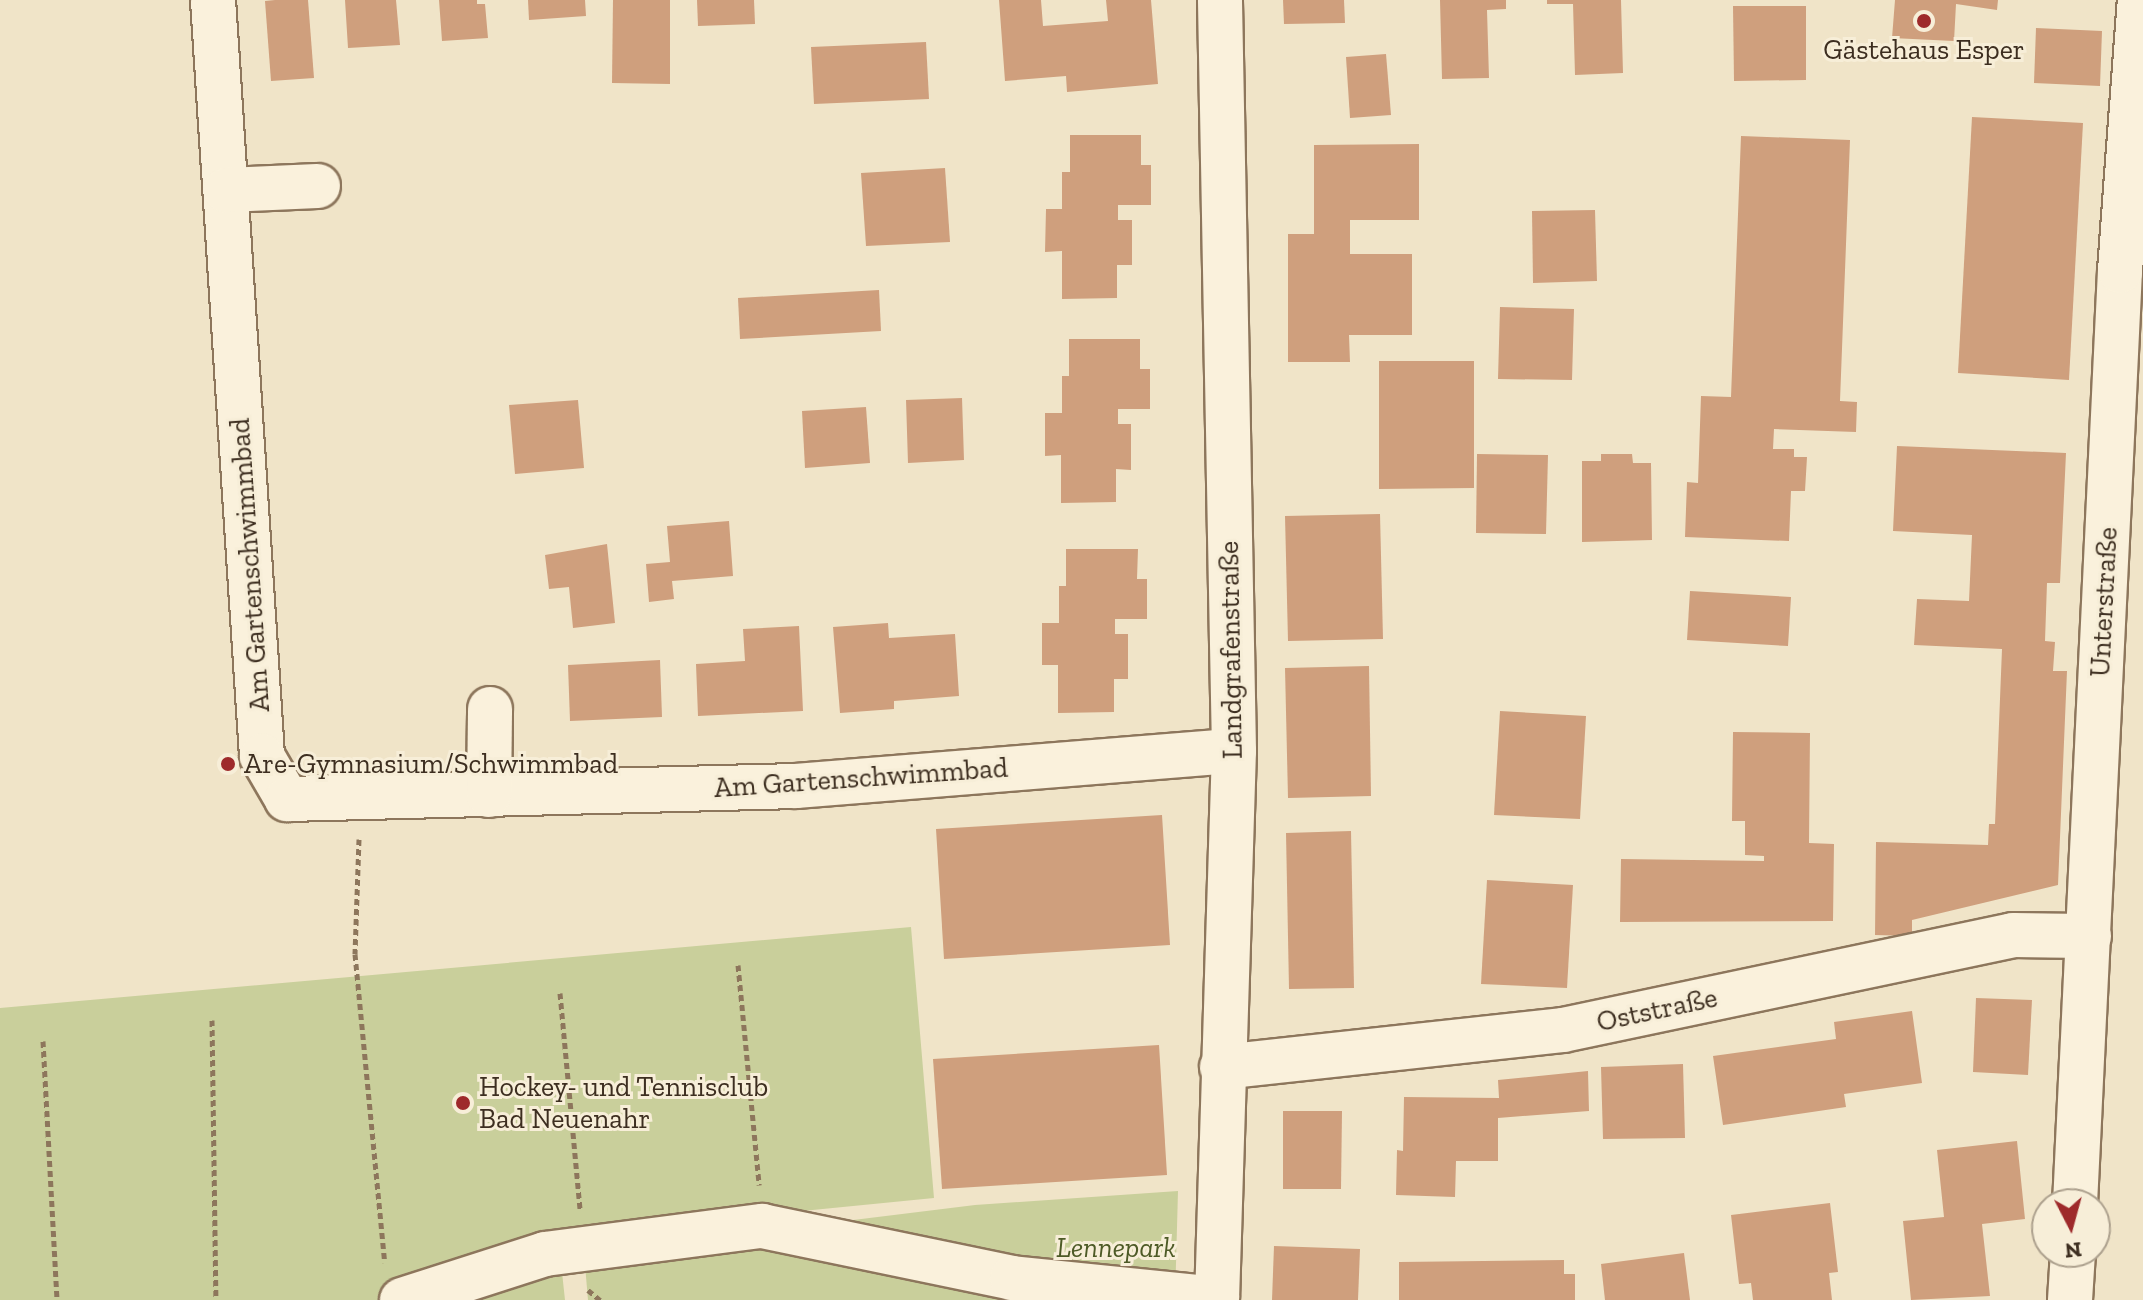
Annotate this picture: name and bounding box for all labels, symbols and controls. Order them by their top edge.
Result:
marker: Gästehaus Esper [1915,12,1933,30]
place label: Gästehaus Esper [1823,33,2025,67]
street label: Am Gartenschwimmbad [223,417,277,713]
street label: Unterstraße [2083,526,2125,678]
street label: Landgrafenstraße [1212,541,1250,759]
place label: Are-Gymnasium/Schwimmbad [244,747,618,781]
street label: Am Gartenschwimmbad [713,751,1009,805]
marker: Are-Gymnasium/Schwimmbad [219,755,237,773]
street label: Oststraße [1594,981,1720,1039]
place label: Hockey- und Tennisclub Bad Neuenahr [479,1070,769,1136]
marker: Hockey- und Tennisclub Bad Neuenahr [454,1094,472,1112]
north arrow [2031,1188,2111,1268]
park label: Lennepark [1056,1231,1176,1265]
text: N [2064,1236,2083,1265]

